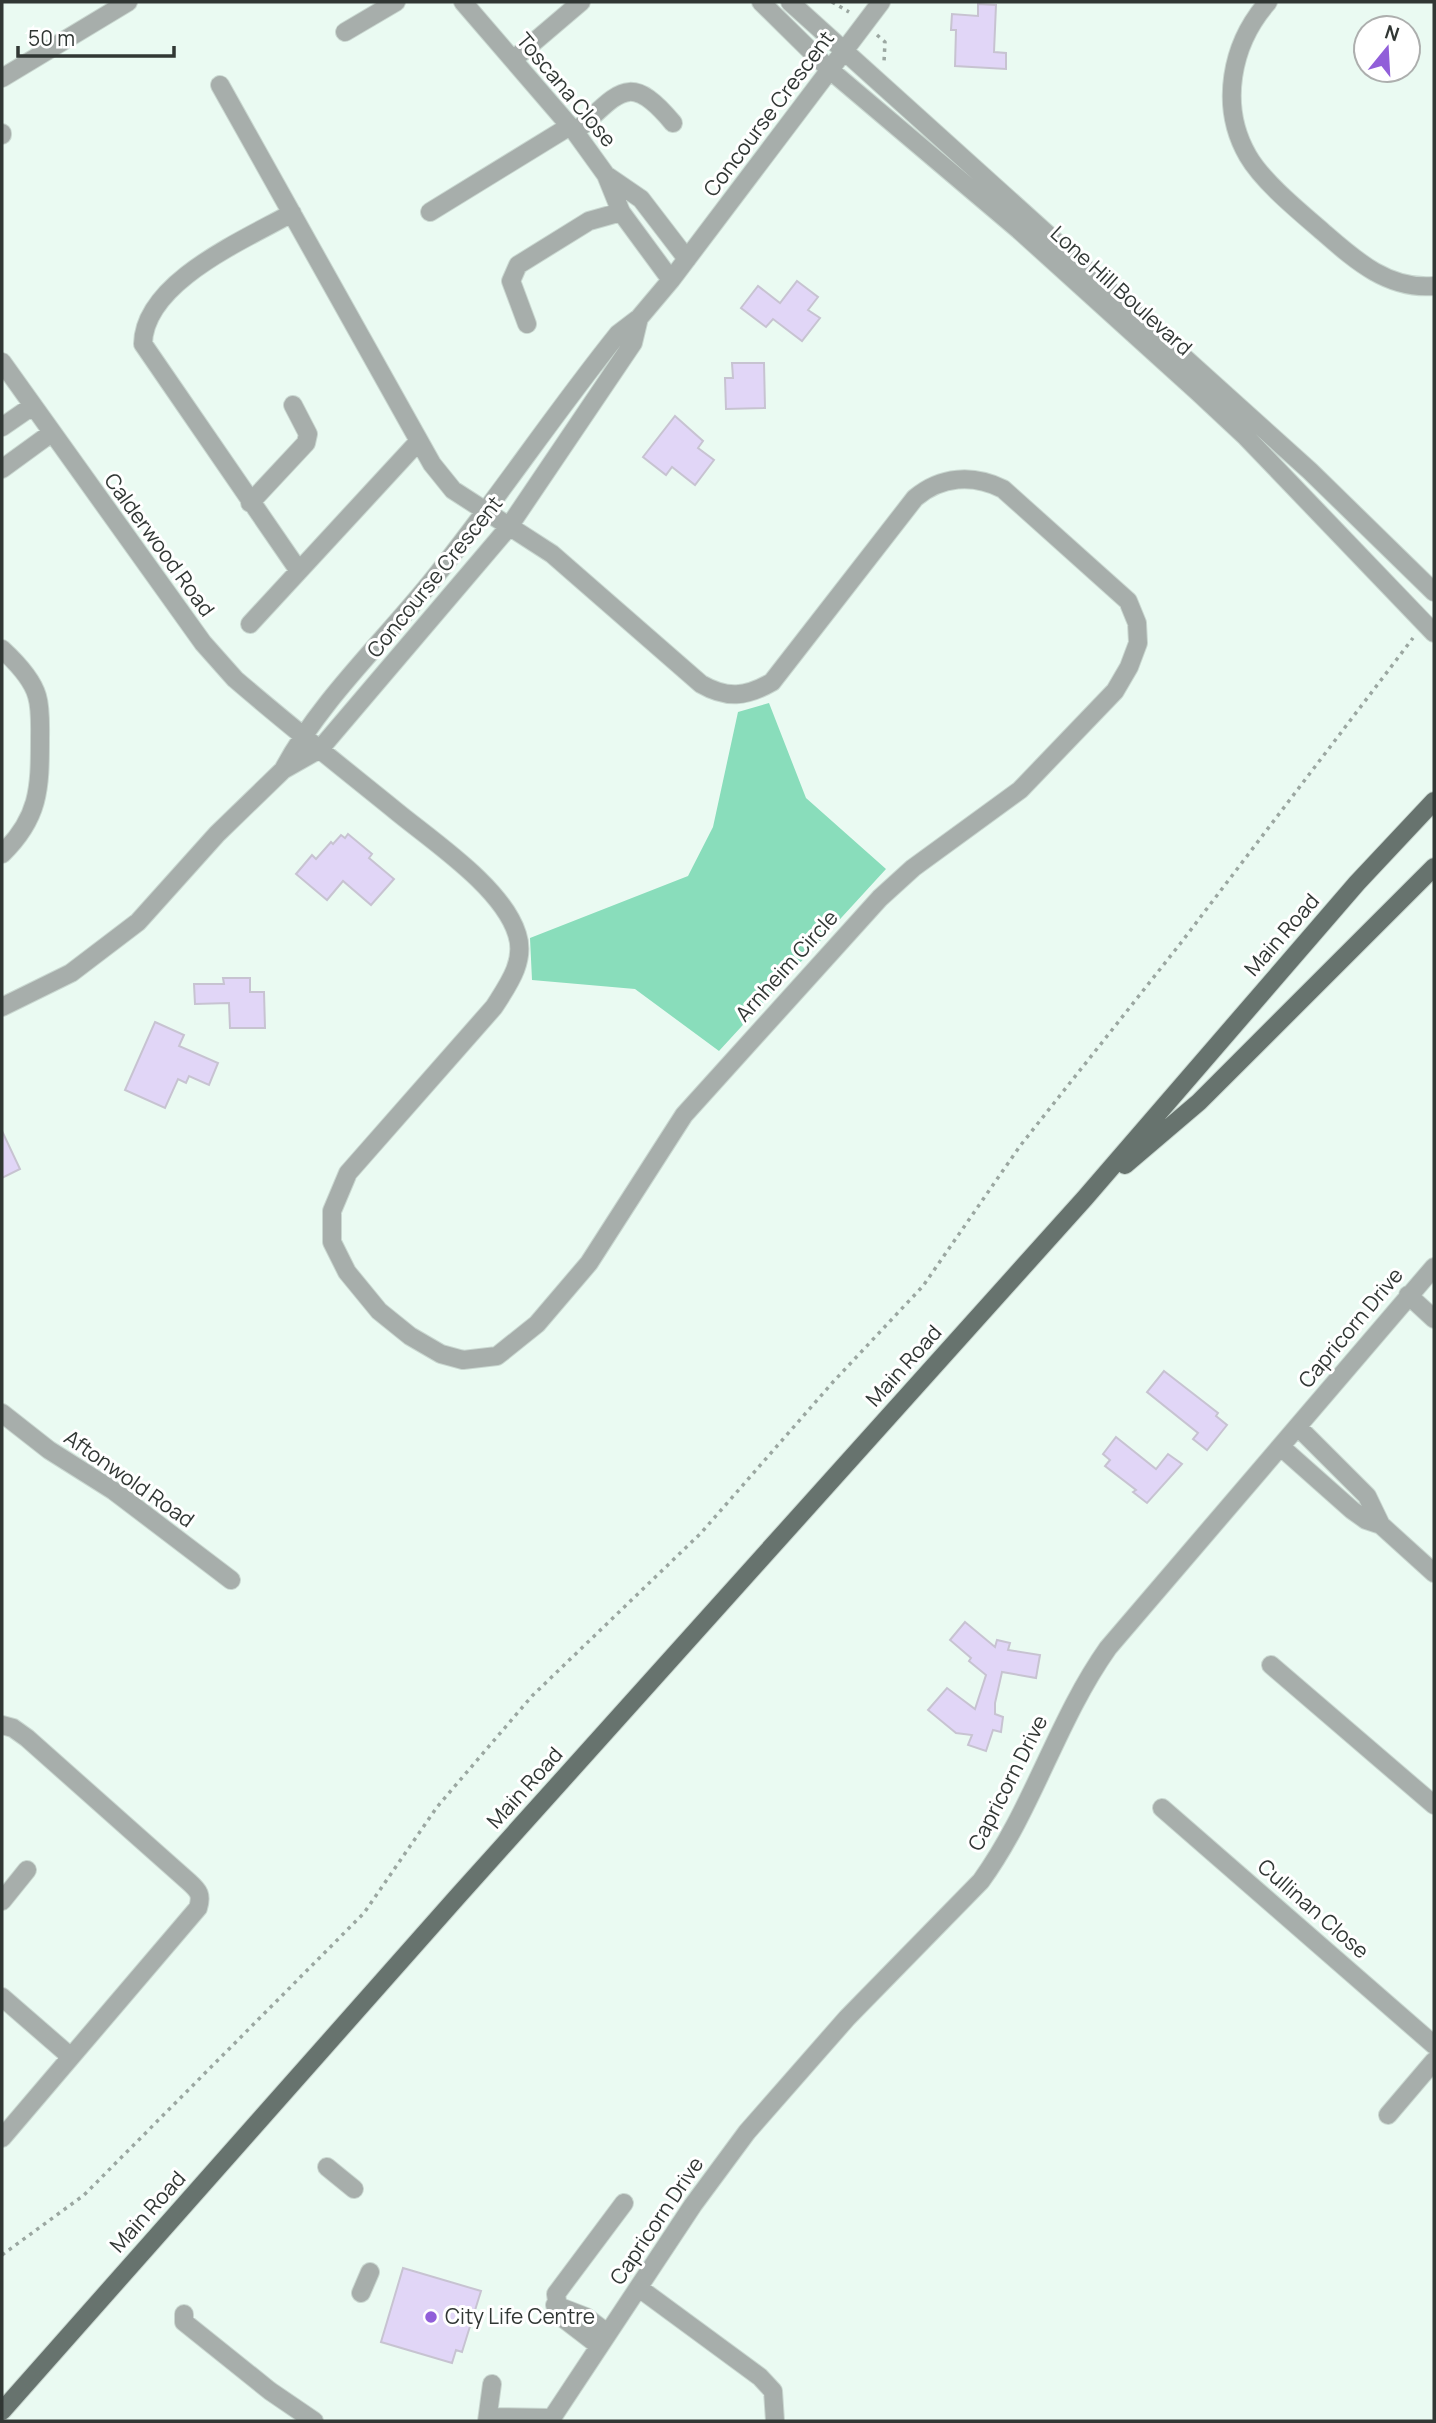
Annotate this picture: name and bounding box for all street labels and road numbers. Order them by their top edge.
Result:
street label: Concourse Crescent [697,25,840,202]
street label: Toscana Close [511,26,623,152]
street label: Lone Hill Boulevard [1045,219,1198,361]
street label: Calderwood Road [98,467,221,622]
street label: Concourse Crescent [360,490,508,663]
street label: Main Road [1238,887,1325,982]
street label: Arnheim Circle [729,904,844,1027]
street label: Capricorn Drive [1292,1261,1409,1393]
street label: Main Road [859,1319,947,1412]
street label: Aftonwold Road [59,1423,200,1533]
street label: Capricorn Drive [961,1710,1053,1855]
street label: Main Road [480,1741,568,1834]
street label: Cullinan Close [1252,1852,1375,1964]
street label: Capricorn Drive [603,2151,709,2290]
street label: Main Road [103,2165,191,2258]

